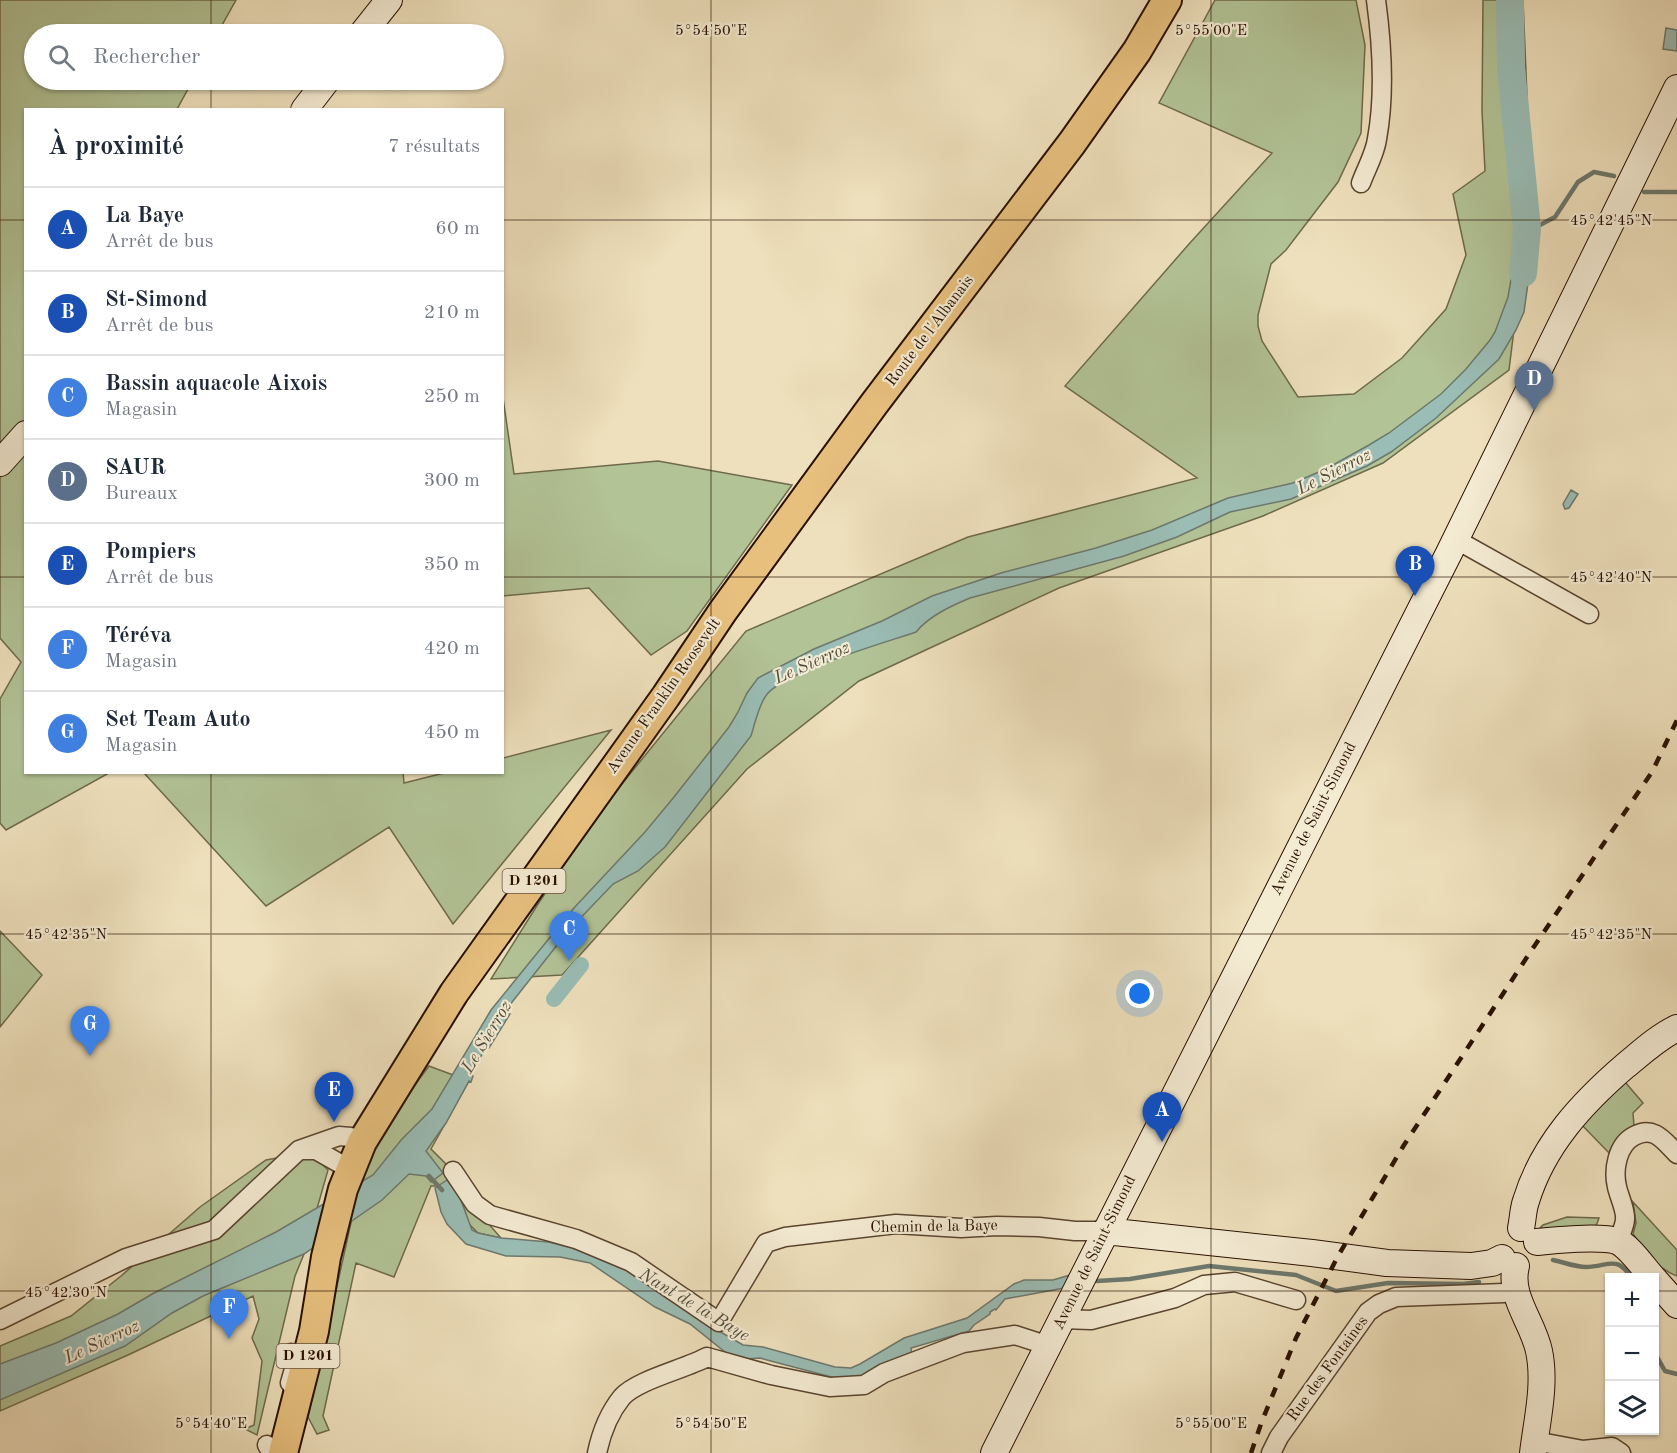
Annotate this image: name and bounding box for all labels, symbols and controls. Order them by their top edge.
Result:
search box [24,24,504,90]
text: 5°54'50"E [675,24,747,39]
text: 5°55'00"E [1175,24,1247,39]
icon: search [45,41,78,74]
text: Rechercher [93,46,200,68]
text: À proximité [48,134,184,160]
text: 7 résultats [388,137,480,157]
text: La Baye [105,205,184,227]
text: 45°42'45"N [1570,214,1652,229]
text: A [60,219,75,239]
text: 60 m [435,219,480,239]
text: Arrêt de bus [105,232,213,252]
street label: Route de l'Albanais [883,273,977,389]
text: St-Simond [105,289,208,311]
text: B [60,303,75,323]
text: 210 m [424,303,480,323]
text: Arrêt de bus [105,316,213,336]
pin: D [1514,362,1553,411]
text: Bassin aquacole Aixois [105,373,327,395]
text: C [61,387,74,407]
text: 250 m [424,387,480,407]
text: Magasin [105,400,177,420]
water label: Le Sierroz [1293,446,1374,499]
text: SAUR [105,457,166,479]
text: D [60,471,75,491]
text: 300 m [424,471,480,491]
text: Bureaux [105,484,178,504]
text: Pompiers [105,541,196,563]
pin: B [1396,546,1434,596]
text: E [61,555,74,575]
text: 350 m [424,555,480,575]
text: Arrêt de bus [105,568,213,588]
text: 45°42'40"N [1570,571,1652,586]
street label: Avenue Franklin Roosevelt [604,615,724,777]
text: Téréva [105,625,172,647]
water label: Le Sierroz [770,638,853,688]
text: F [61,639,74,659]
text: 420 m [424,639,480,659]
text: Magasin [105,652,177,672]
text: Set Team Auto [105,709,251,731]
text: G [60,723,75,743]
text: 450 m [424,723,480,743]
text: Magasin [105,736,177,756]
street label: Avenue de Saint-Simond [1268,740,1360,898]
road number: D 1201 [502,869,566,893]
pin: C [550,912,588,961]
text: 45°42'35"N [25,928,107,943]
text: 45°42'35"N [1570,928,1652,943]
your location [1125,979,1154,1008]
water label: Le Sierroz [458,998,516,1077]
pin: G [70,1006,110,1056]
pin: E [314,1072,354,1122]
pin: A [1142,1092,1182,1142]
street label: Avenue de Saint-Simond [1051,1173,1139,1333]
street label: Chemin de la Baye [870,1218,998,1236]
water label: Nant de la Baye [635,1264,752,1345]
map controls [1605,1273,1659,1435]
button: + [1605,1273,1659,1327]
text: 45°42'30"N [25,1286,107,1301]
pin: F [210,1290,248,1339]
street label: Rue des Fontaines [1285,1313,1372,1425]
water label: Le Sierroz [61,1317,143,1368]
button: − [1605,1327,1659,1381]
road number: D 1201 [276,1344,340,1368]
button: layers [1605,1381,1659,1435]
text: 5°54'40"E [175,1417,247,1432]
text: 5°54'50"E [675,1417,747,1432]
text: 5°55'00"E [1175,1417,1247,1432]

